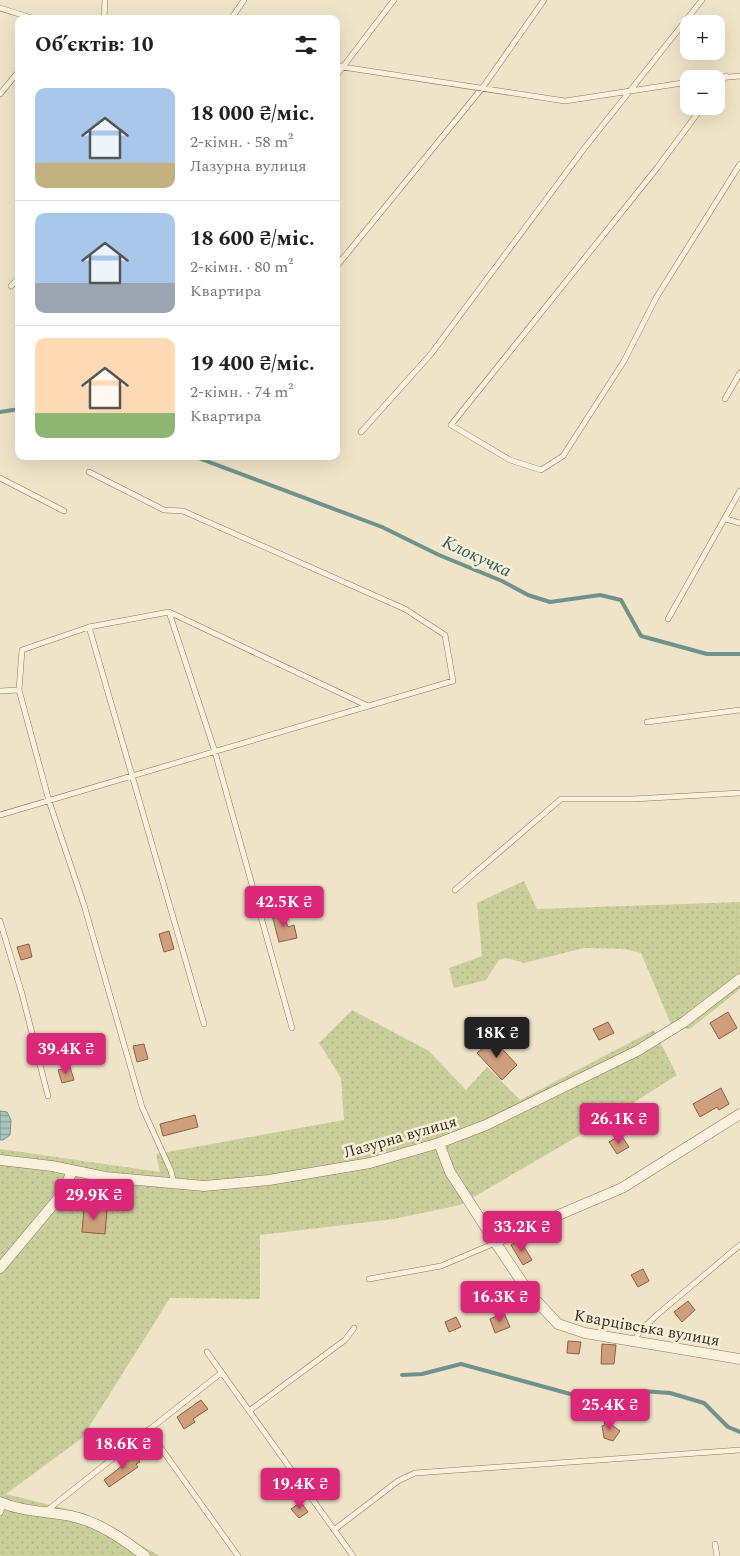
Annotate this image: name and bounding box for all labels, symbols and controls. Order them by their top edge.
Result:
map controls [680,15,725,115]
button: + [680,15,725,60]
text: Об’єктів: 10 [35,29,154,61]
icon: filters [292,31,320,59]
button: − [680,70,725,115]
text: 18 000 ₴/міс. [190,98,315,130]
icon: home [75,108,135,168]
text: 2-кімн. · 58 m² [190,130,293,154]
text: Лазурна вулиця [190,154,307,178]
text: 18 600 ₴/міс. [190,223,315,255]
icon: home [75,233,135,293]
text: 2-кімн. · 80 m² [190,255,293,279]
text: Квартира [190,279,261,303]
text: 19 400 ₴/міс. [190,348,315,380]
icon: home [75,358,135,418]
text: 2-кімн. · 74 m² [190,380,293,404]
text: Квартира [190,404,261,428]
water label: Клокучка [438,529,516,584]
pin: 42.5K ₴ [238,886,330,928]
text: 42.5K ₴ [256,890,312,914]
pin: 18K ₴ [462,1016,532,1059]
text: 18K ₴ [475,1021,519,1045]
pin: 39.4K ₴ [20,1032,112,1075]
text: 39.4K ₴ [38,1037,94,1061]
pin: 26.1K ₴ [573,1102,665,1145]
text: 26.1K ₴ [591,1107,647,1131]
street label: Лазурна вулиця [341,1109,460,1165]
pin: 29.9K ₴ [48,1178,140,1221]
text: 29.9K ₴ [66,1183,122,1207]
pin: 33.2K ₴ [476,1210,568,1253]
text: 33.2K ₴ [494,1215,550,1239]
pin: 16.3K ₴ [454,1280,546,1323]
text: 16.3K ₴ [472,1285,528,1309]
street label: Кварцівська вулиця [572,1303,722,1353]
pin: 25.4K ₴ [564,1388,656,1431]
text: 25.4K ₴ [582,1393,638,1417]
pin: 18.6K ₴ [77,1428,169,1470]
text: 18.6K ₴ [95,1432,151,1456]
pin: 19.4K ₴ [254,1468,346,1510]
text: 19.4K ₴ [272,1472,328,1496]

